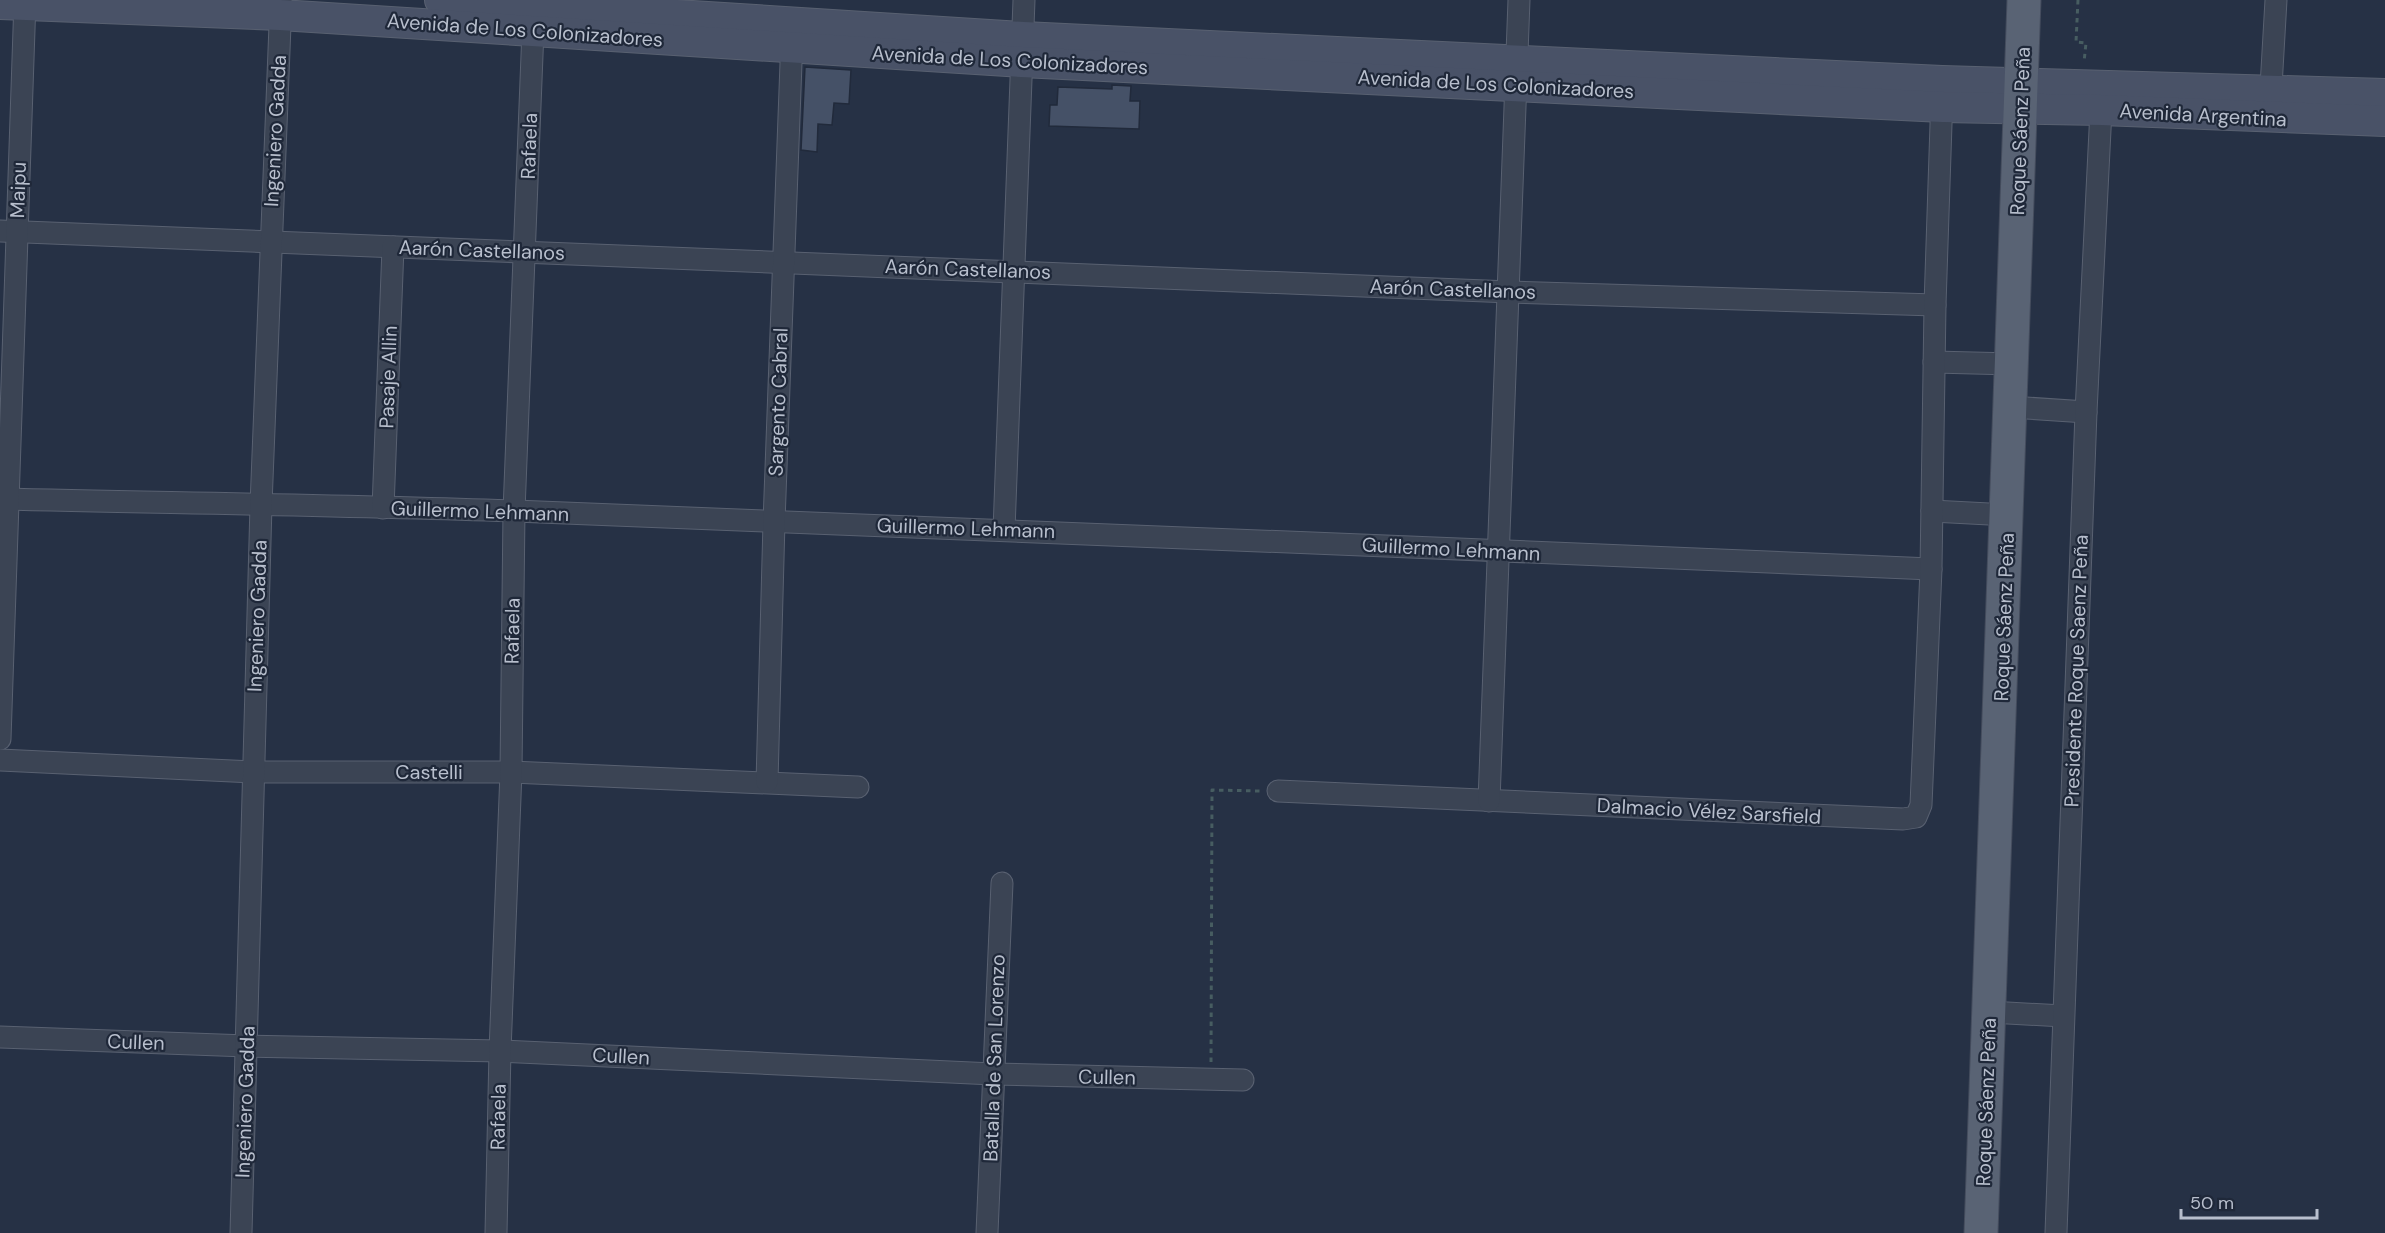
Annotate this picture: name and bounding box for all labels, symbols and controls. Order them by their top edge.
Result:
street label: Avenida de Los Colonizadores [386,7,664,53]
street label: Avenida de Los Colonizadores [871,40,1149,80]
street label: Roque Sáenz Peña [2004,46,2036,216]
street label: Ingeniero Gadda [258,54,292,208]
street label: Avenida de Los Colonizadores [1357,64,1635,104]
street label: Avenida Argentina [2119,98,2287,132]
street label: Rafaela [515,112,543,180]
street label: Maipu [4,161,32,219]
street label: Aarón Castellanos [398,234,566,266]
street label: Aarón Castellanos [884,253,1052,285]
street label: Aarón Castellanos [1369,273,1537,305]
street label: Pasaje Allin [373,325,403,429]
street label: Sargento Cabral [762,327,794,477]
street label: Guillermo Lehmann [390,495,570,527]
street label: Guillermo Lehmann [876,512,1056,544]
street label: Guillermo Lehmann [1361,531,1541,567]
street label: Roque Sáenz Peña [1988,532,2020,702]
street label: Presidente Roque Saenz Peña [2058,534,2094,808]
street label: Ingeniero Gadda [241,540,273,692]
street label: Rafaela [498,598,526,664]
street label: Castelli [395,759,463,785]
street label: Dalmacio Vélez Sarsfield [1596,792,1822,830]
street label: Batalla de San Lorenzo [977,954,1011,1162]
street label: Roque Sáenz Peña [1970,1017,2002,1187]
street label: Ingeniero Gadda [229,1026,261,1178]
street label: Cullen [107,1028,165,1056]
street label: Cullen [592,1042,650,1070]
street label: Cullen [1078,1063,1136,1091]
street label: Rafaela [484,1084,512,1150]
scale bar [2181,1182,2318,1220]
text: 50 m [2190,1191,2234,1215]

